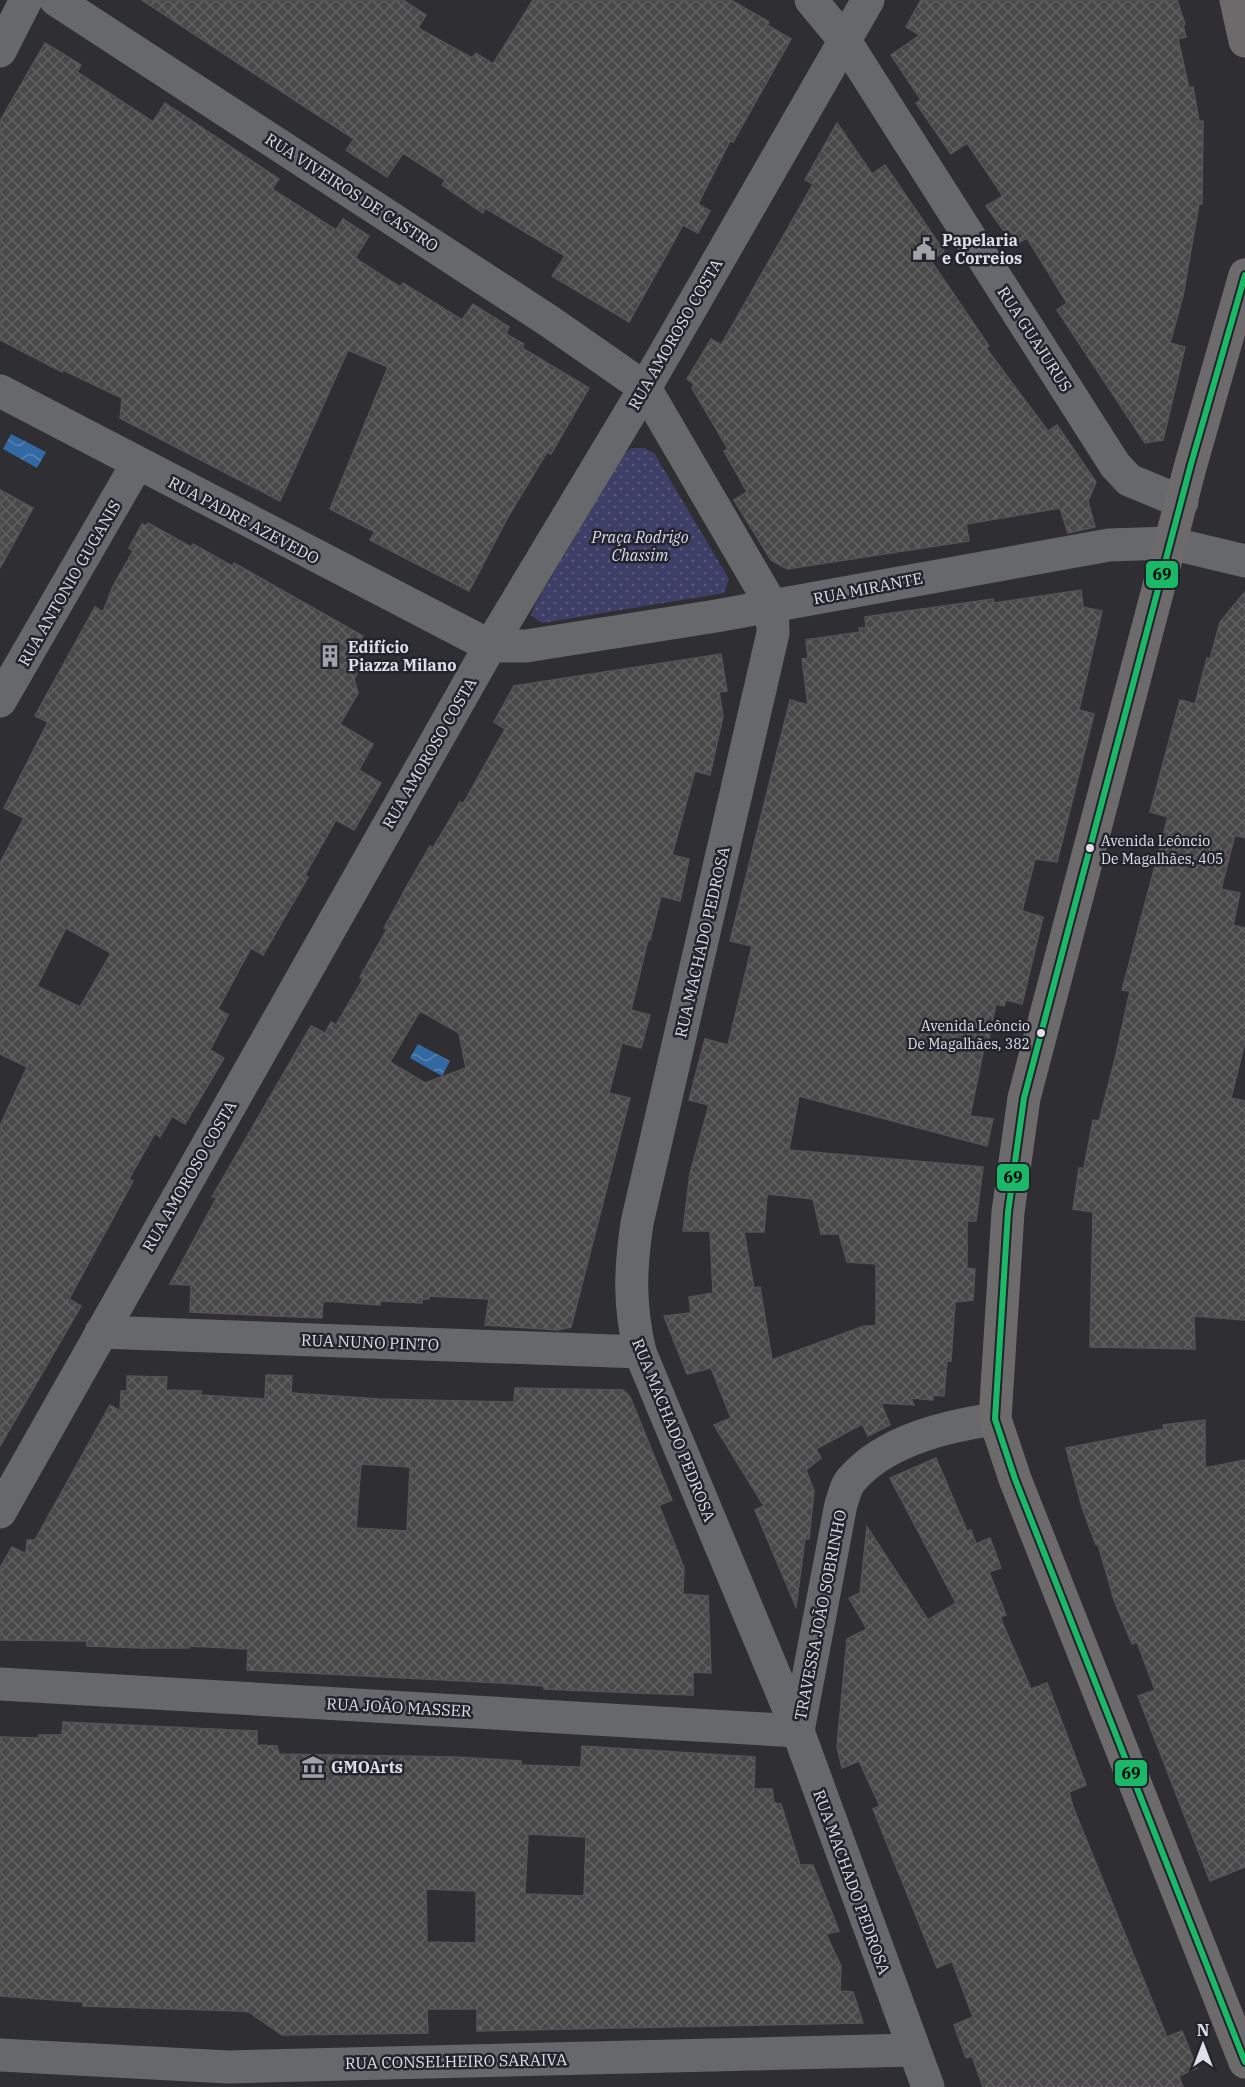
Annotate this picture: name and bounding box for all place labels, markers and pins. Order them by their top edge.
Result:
place label: Papelaria e Correios [942,230,1022,268]
public building icon: Papelaria e Correios [911,236,937,262]
place label: Edifício Piazza Milano [348,637,457,675]
building icon: Edifício Piazza Milano [317,643,343,669]
place label: Avenida Leôncio De Magalhães, 405 [1101,832,1223,868]
marker: Avenida Leôncio De Magalhães, 405 [1084,842,1096,854]
place label: Avenida Leôncio De Magalhães, 382 [908,1017,1030,1053]
marker: Avenida Leôncio De Magalhães, 382 [1035,1027,1047,1039]
museum icon: GMOArts [300,1754,326,1780]
place label: GMOArts [331,1757,403,1777]

